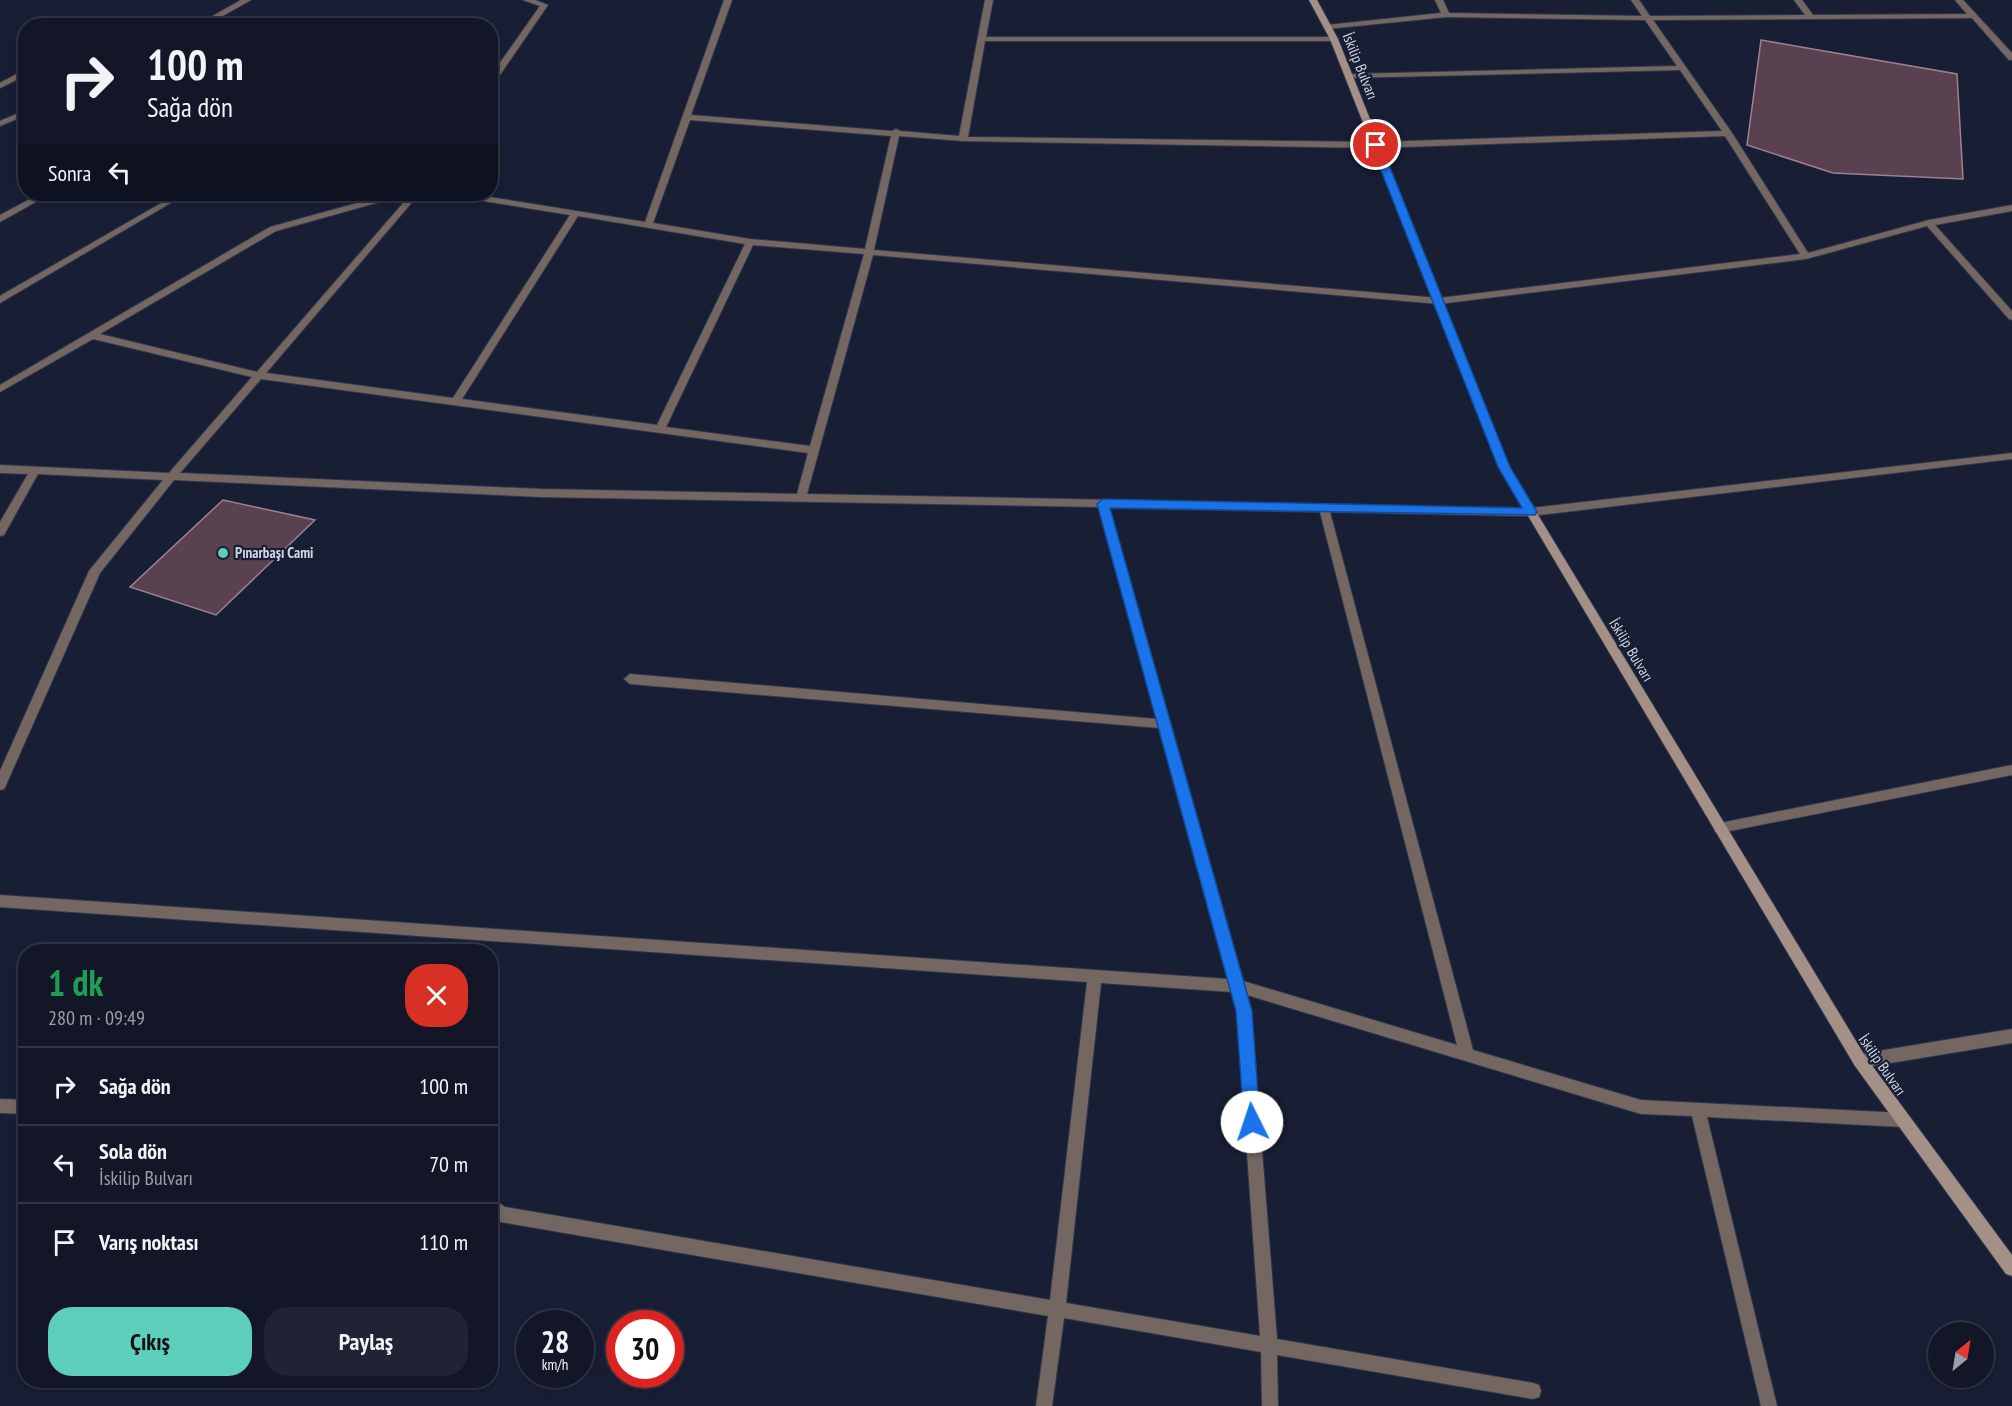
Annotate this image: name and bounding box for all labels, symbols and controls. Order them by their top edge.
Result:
street label: İskilip Bulvarı [1338,30,1382,102]
text: 100 m [147,37,244,92]
icon: right [48,42,126,120]
text: Sağa dön [147,90,233,124]
pin [1350,119,1401,170]
icon: arrive [1359,128,1392,161]
icon: left [103,156,136,189]
text: Sonra [48,159,91,187]
place label: Pınarbaşı Cami [235,543,313,562]
marker: Pınarbaşı Cami [216,546,230,560]
street label: İskilip Bulvarı [1605,615,1658,685]
text: 1 dk [48,959,103,1006]
button: close [405,964,468,1027]
text: 280 m · 09:49 [48,1005,145,1031]
street label: İskilip Bulvarı [1854,1030,1910,1099]
icon: right [48,1070,81,1103]
text: Sağa dön [99,1072,171,1100]
text: 100 m [419,1072,468,1100]
position arrow [1220,1090,1284,1154]
text: Sola dön [99,1137,167,1165]
icon: left [48,1148,81,1181]
text: 70 m [429,1150,468,1178]
text: İskilip Bulvarı [99,1165,193,1191]
icon: arrive [48,1226,81,1259]
text: Varış noktası [99,1228,199,1256]
text: 110 m [419,1228,468,1256]
button: Çıkış [48,1307,252,1376]
button: Paylaş [264,1307,468,1376]
speed limit sign: 30 [606,1310,684,1388]
text: 28 [541,1322,569,1361]
north arrow [1928,1322,1994,1388]
map controls [1928,1322,1994,1388]
text: km/h [542,1355,568,1374]

